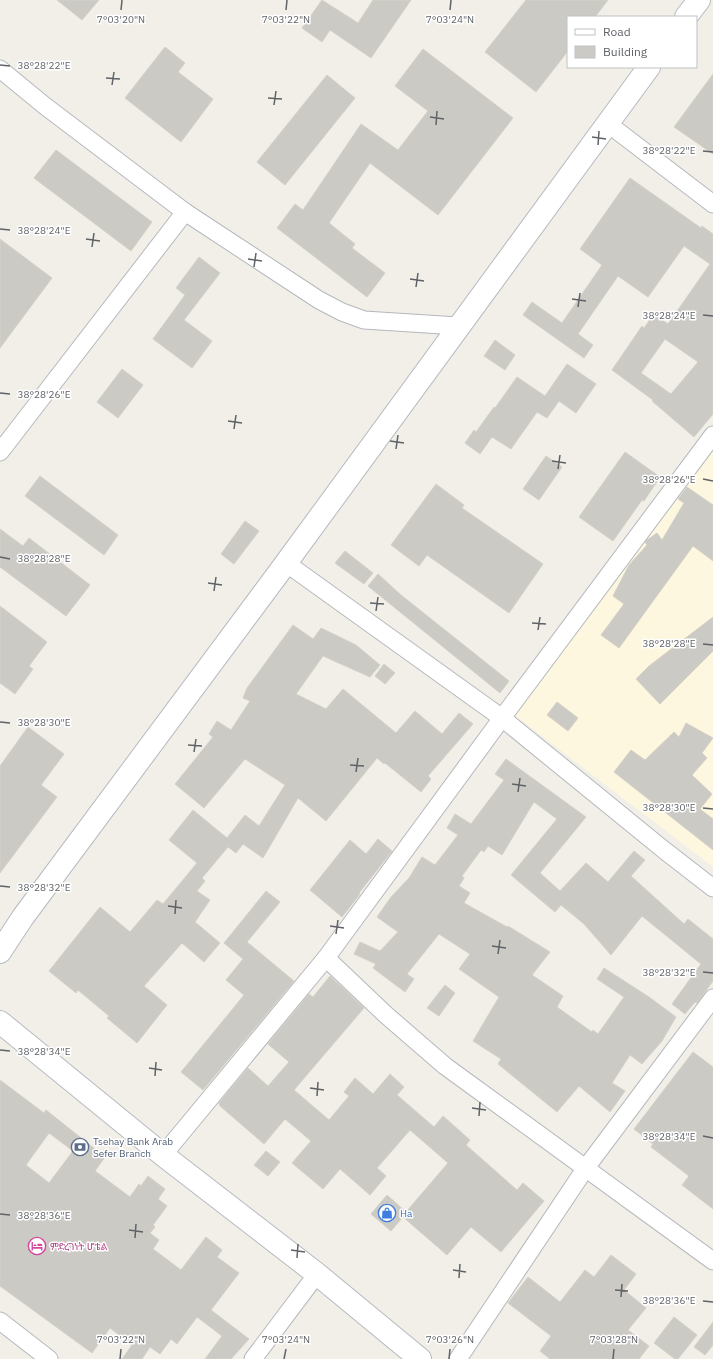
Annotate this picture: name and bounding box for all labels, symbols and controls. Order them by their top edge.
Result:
text: 7°03'20"N [97,13,145,26]
text: 7°03'22"N [262,13,310,26]
text: 7°03'24"N [426,13,474,26]
legend [567,16,697,68]
text: Road [603,24,631,39]
text: Building [603,44,648,59]
text: 38°28'22"E [17,59,71,72]
text: 38°28'22"E [642,144,696,157]
text: 38°28'24"E [17,224,71,237]
text: 38°28'24"E [642,309,696,322]
text: 38°28'26"E [17,388,71,401]
text: 38°28'26"E [642,473,696,486]
text: 38°28'28"E [17,552,71,565]
text: 38°28'28"E [642,637,696,650]
text: 38°28'30"E [17,716,71,729]
text: 38°28'30"E [642,801,696,814]
text: 38°28'32"E [17,881,71,894]
text: 38°28'32"E [642,966,696,979]
text: 38°28'34"E [17,1045,71,1058]
text: 38°28'34"E [642,1130,696,1143]
place label: Tsehay Bank Arab Sefer Branch [93,1135,173,1160]
bank icon: Tsehay Bank Arab Sefer Branch [70,1137,90,1157]
shop icon: Ha [377,1203,397,1223]
place label: Ha [400,1207,413,1220]
text: 38°28'36"E [17,1209,71,1222]
hotel icon: ምድረገነት ሆቴል [27,1236,47,1256]
place label: ምድረገነት ሆቴል [50,1240,108,1253]
text: 38°28'36"E [642,1294,696,1307]
text: 7°03'22"N [97,1333,145,1346]
text: 7°03'24"N [262,1333,310,1346]
text: 7°03'26"N [426,1333,474,1346]
text: 7°03'28"N [590,1333,638,1346]

